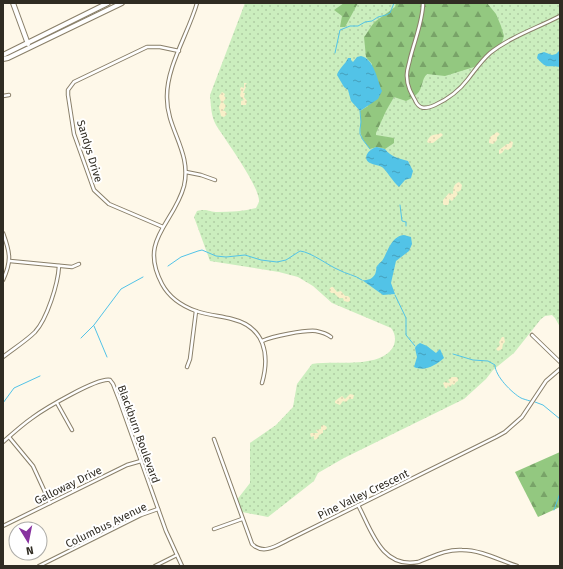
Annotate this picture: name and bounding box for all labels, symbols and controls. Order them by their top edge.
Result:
street label: Sandys Drive [74,119,105,184]
street label: Blackburn Boulevard [115,383,162,485]
street label: Galloway Drive [32,464,104,507]
street label: Pine Valley Crescent [316,467,411,522]
street label: Columbus Avenue [63,500,149,551]
north arrow [8,521,48,561]
text: N [25,543,34,557]

